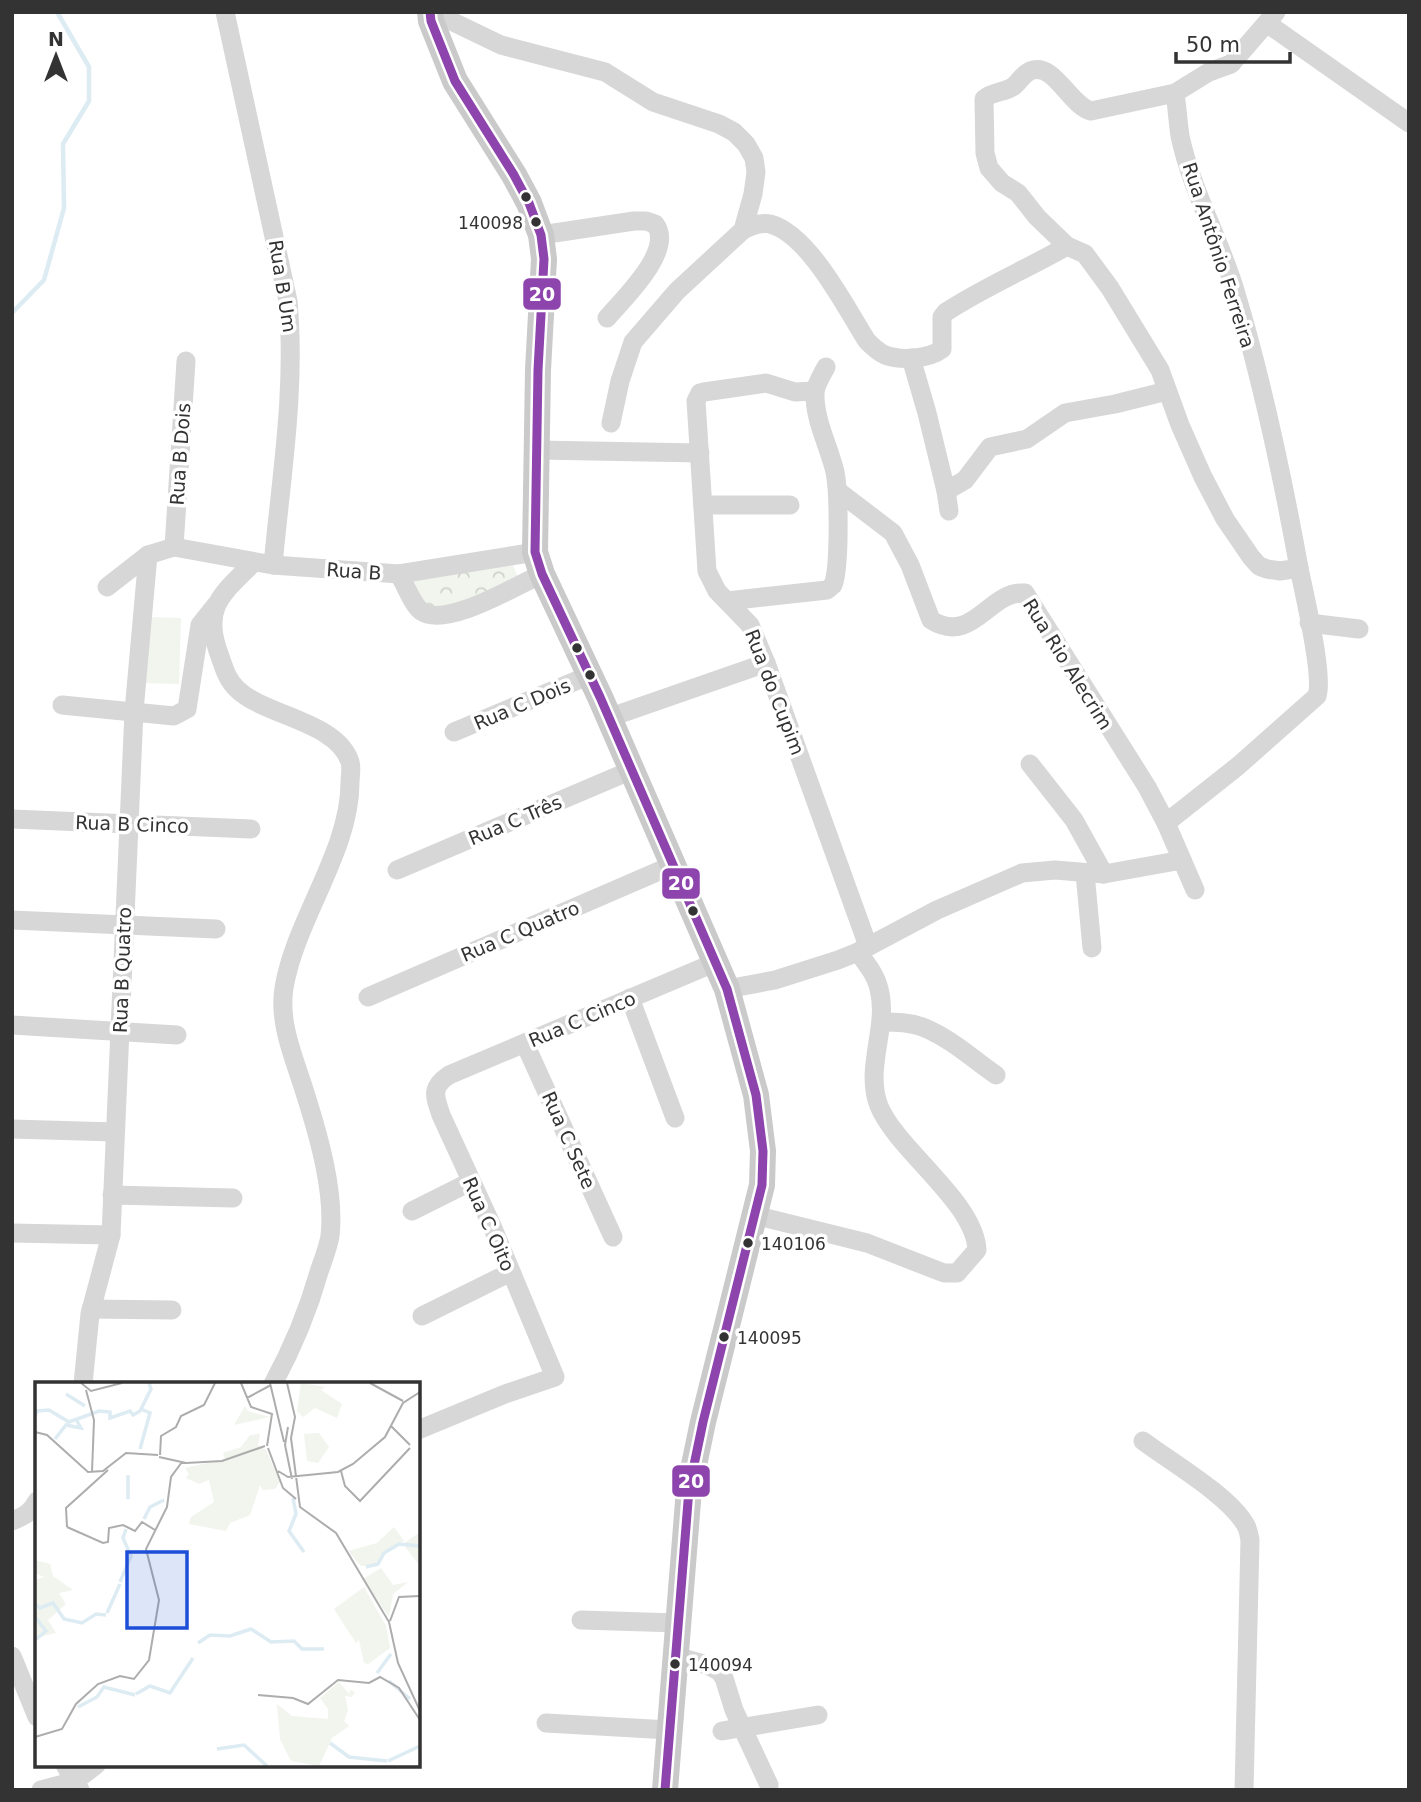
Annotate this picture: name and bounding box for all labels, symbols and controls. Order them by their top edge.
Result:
north arrow [21,21,91,91]
scale bar [1176,21,1290,65]
text: N [48,28,64,50]
text: 50 m [1186,33,1240,57]
street label: Rua Antônio Ferreira [1179,159,1259,351]
unlabelled marker [519,190,533,204]
place label: 140098 [458,213,523,233]
marker: 140098 [529,215,543,229]
street label: Rua B Um [265,238,301,334]
line badge: 20 [522,277,562,311]
text: 20 [529,283,555,305]
street label: Rua B Dois [165,402,195,506]
street label: Rua B [326,558,382,584]
street label: Rua Rio Alecrim [1019,594,1117,734]
street label: Rua do Cupim [741,626,809,758]
unlabelled marker [570,641,584,655]
unlabelled marker [583,668,597,682]
street label: Rua C Dois [470,674,574,734]
street label: Rua C Três [465,790,565,850]
street label: Rua B Cinco [75,811,189,837]
line badge: 20 [661,867,701,900]
text: 20 [668,872,694,894]
street label: Rua C Quatro [457,896,583,966]
unlabelled marker [686,904,700,918]
street label: Rua B Quatro [109,907,135,1033]
street label: Rua C Cinco [525,987,639,1051]
street label: Rua C Sete [538,1088,600,1192]
street label: Rua C Oito [458,1174,520,1274]
place label: 140106 [761,1234,826,1254]
marker: 140106 [741,1236,755,1250]
place label: 140095 [737,1328,802,1348]
marker: 140095 [717,1330,731,1344]
inset map [35,1382,420,1767]
line badge: 20 [671,1464,711,1498]
text: 20 [678,1470,704,1492]
place label: 140094 [688,1655,753,1675]
marker: 140094 [668,1657,682,1671]

